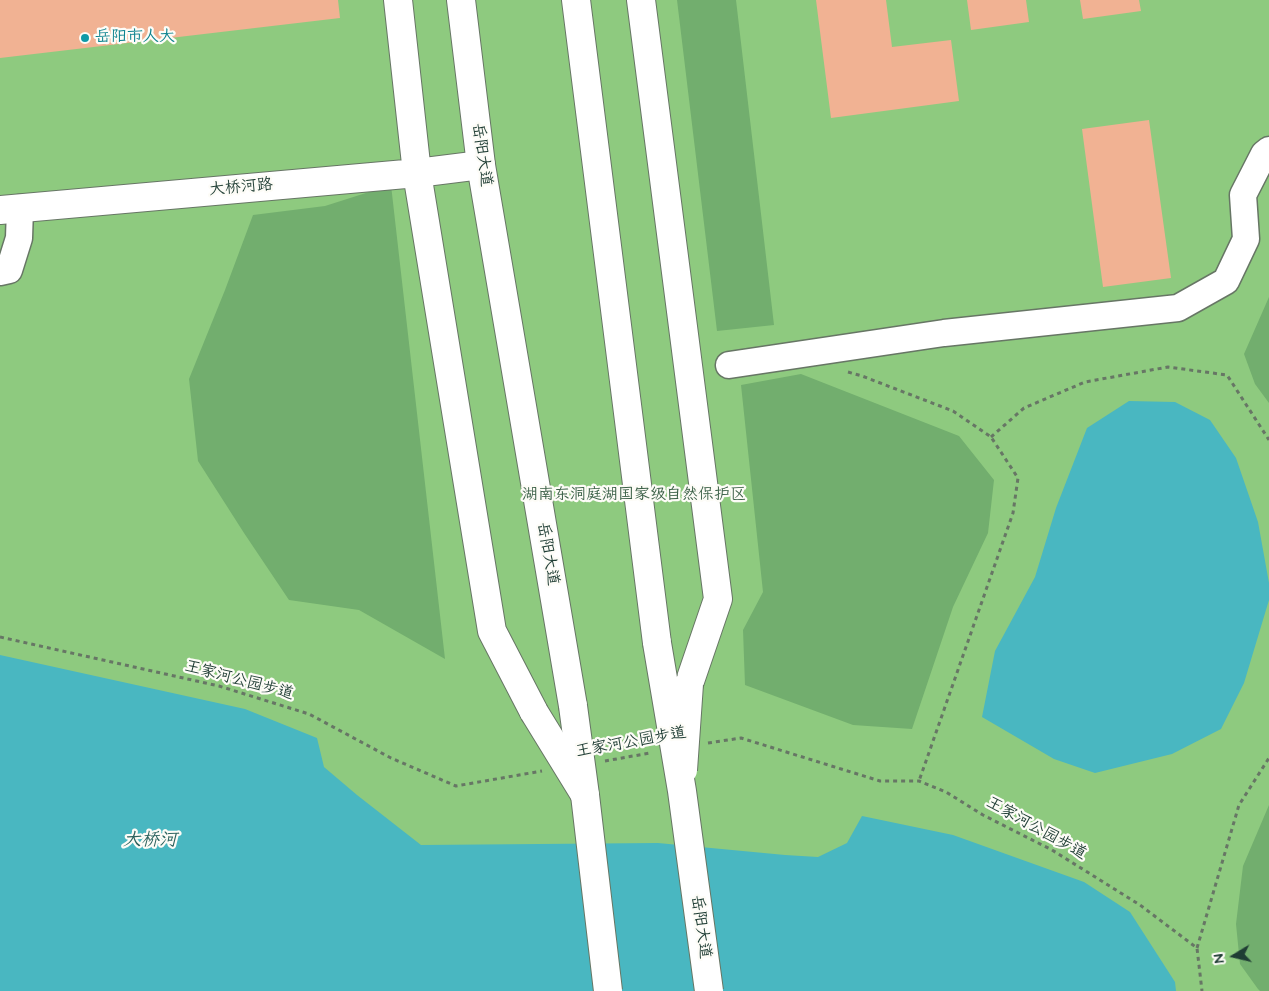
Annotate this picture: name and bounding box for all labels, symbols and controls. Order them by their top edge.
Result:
place label: 岳阳市人大 [95,28,175,48]
marker: 岳阳市人大 [79,32,91,44]
street label: 岳阳大道 [467,122,495,188]
street label: 大桥河路 [208,176,274,200]
park label: 湖南东洞庭湖国家级自然保护区 [522,486,746,506]
street label: 岳阳大道 [532,521,562,587]
street label: 王家河公园步道 [182,657,296,705]
street label: 王家河公园步道 [574,724,688,762]
street label: 王家河公园步道 [982,793,1090,865]
water label: 大桥河 [123,830,177,852]
street label: 岳阳大道 [686,894,714,960]
north arrow [1209,931,1259,981]
text: N [1209,952,1230,964]

